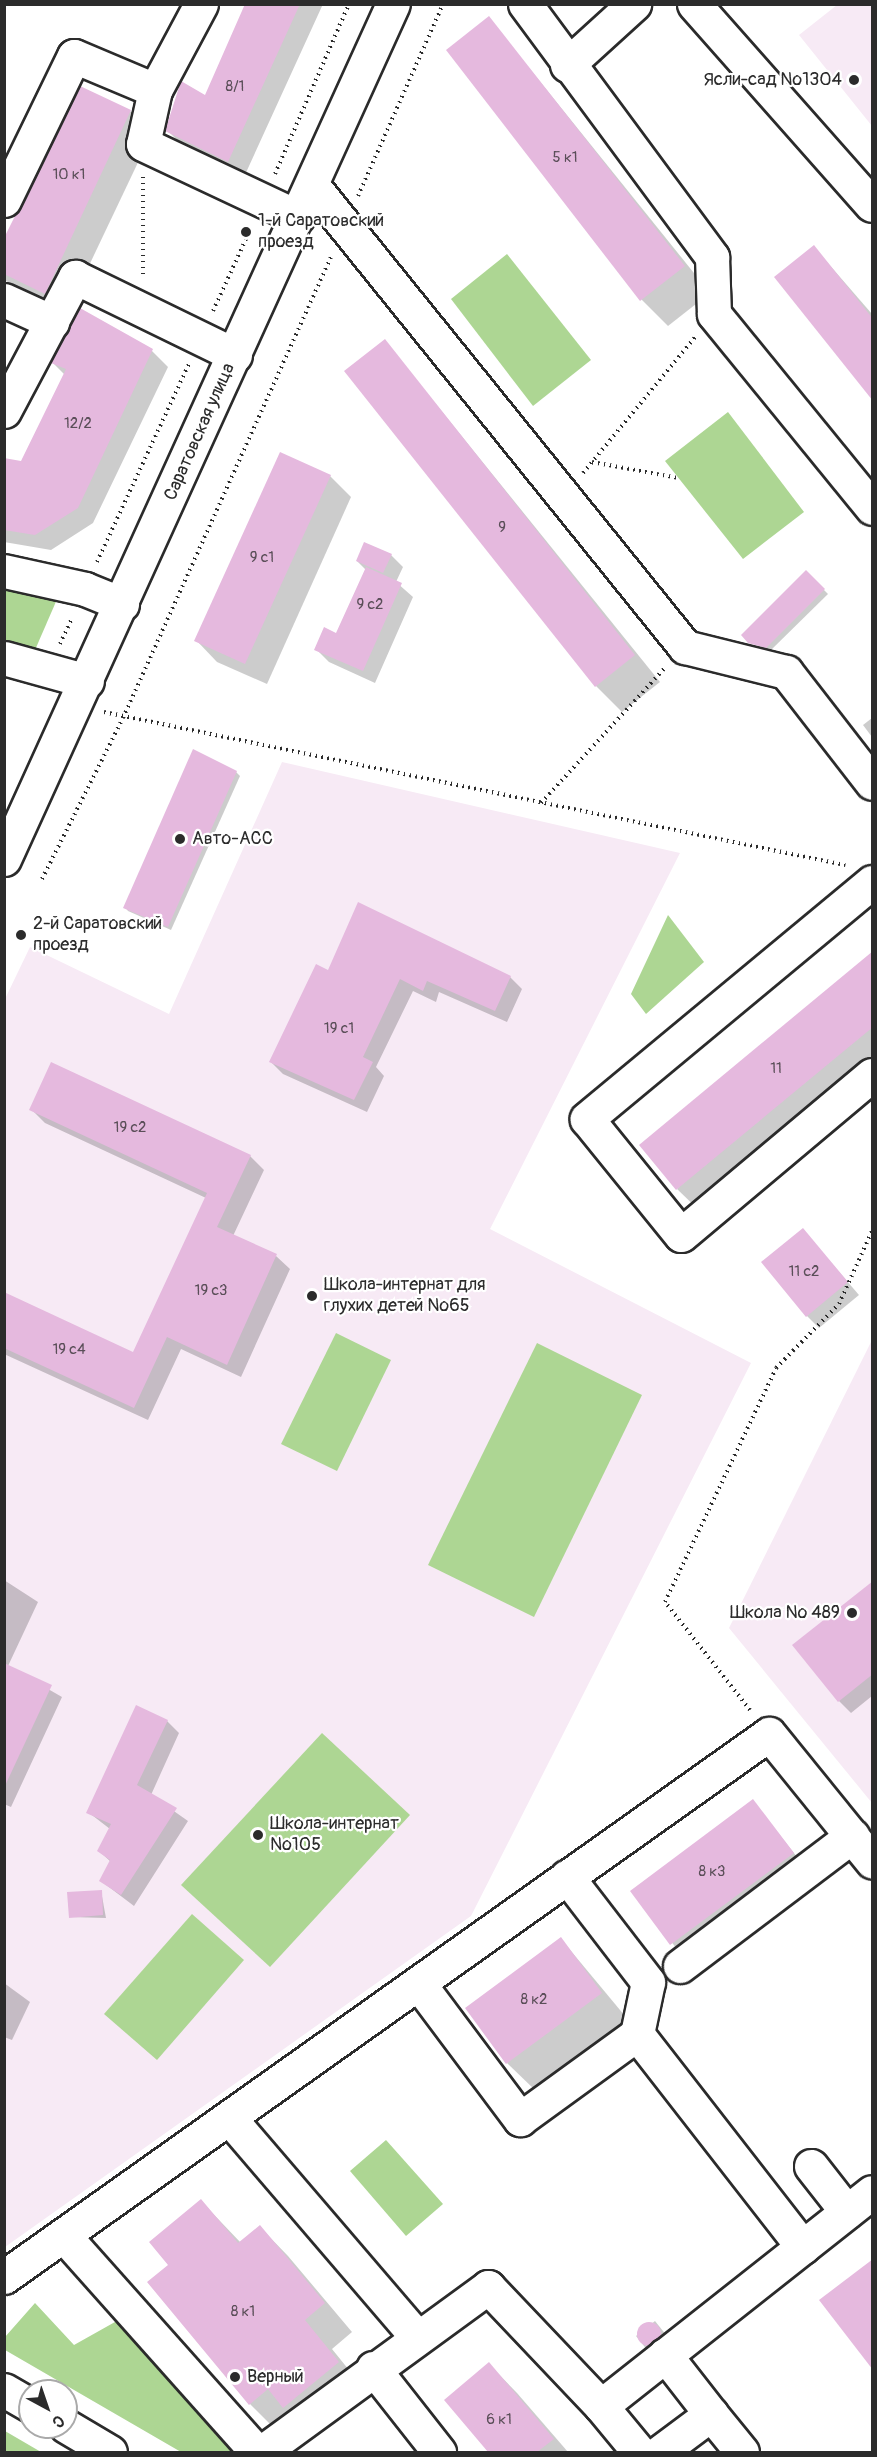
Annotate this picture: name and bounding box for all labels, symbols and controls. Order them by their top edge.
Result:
place label: Ясли-сад №1304 [703,69,842,91]
marker: Ясли-сад №1304 [847,73,861,87]
house number: 8/1 [226,78,244,96]
house number: 5 к1 [553,149,577,167]
house number: 10 к1 [53,166,85,184]
place label: 1-й Саратовский проезд [258,211,384,254]
marker: 1-й Саратовский проезд [239,225,253,239]
street label: Саратовская улица [160,360,240,504]
house number: 12/2 [64,415,92,433]
house number: 9 [498,519,506,537]
house number: 9 с1 [250,549,274,567]
house number: 9 с2 [357,596,383,614]
place label: Авто-АСС [192,828,273,850]
marker: Авто-АСС [173,832,187,846]
place label: 2-й Саратовский проезд [33,914,162,956]
marker: 2-й Саратовский проезд [14,928,28,942]
house number: 19 с1 [324,1020,354,1038]
house number: 11 [770,1060,782,1078]
house number: 19 с2 [114,1119,146,1137]
house number: 11 с2 [789,1263,819,1281]
place label: Школа-интернат для глухих детей №65 [324,1275,486,1318]
house number: 19 с3 [195,1282,227,1300]
marker: Школа-интернат для глухих детей №65 [305,1289,319,1303]
house number: 19 с4 [52,1341,86,1359]
place label: Школа № 489 [730,1602,840,1624]
marker: Школа № 489 [845,1606,859,1620]
place label: Школа-интернат №105 [270,1814,399,1856]
marker: Школа-интернат №105 [251,1828,265,1842]
house number: 8 к3 [699,1863,725,1881]
house number: 8 к2 [521,1991,547,2009]
house number: 8 к1 [231,2303,255,2321]
place label: Верный [247,2366,304,2388]
marker: Верный [228,2370,242,2384]
north arrow [18,2379,78,2439]
text: С [48,2410,68,2432]
house number: 6 к1 [486,2411,512,2429]

